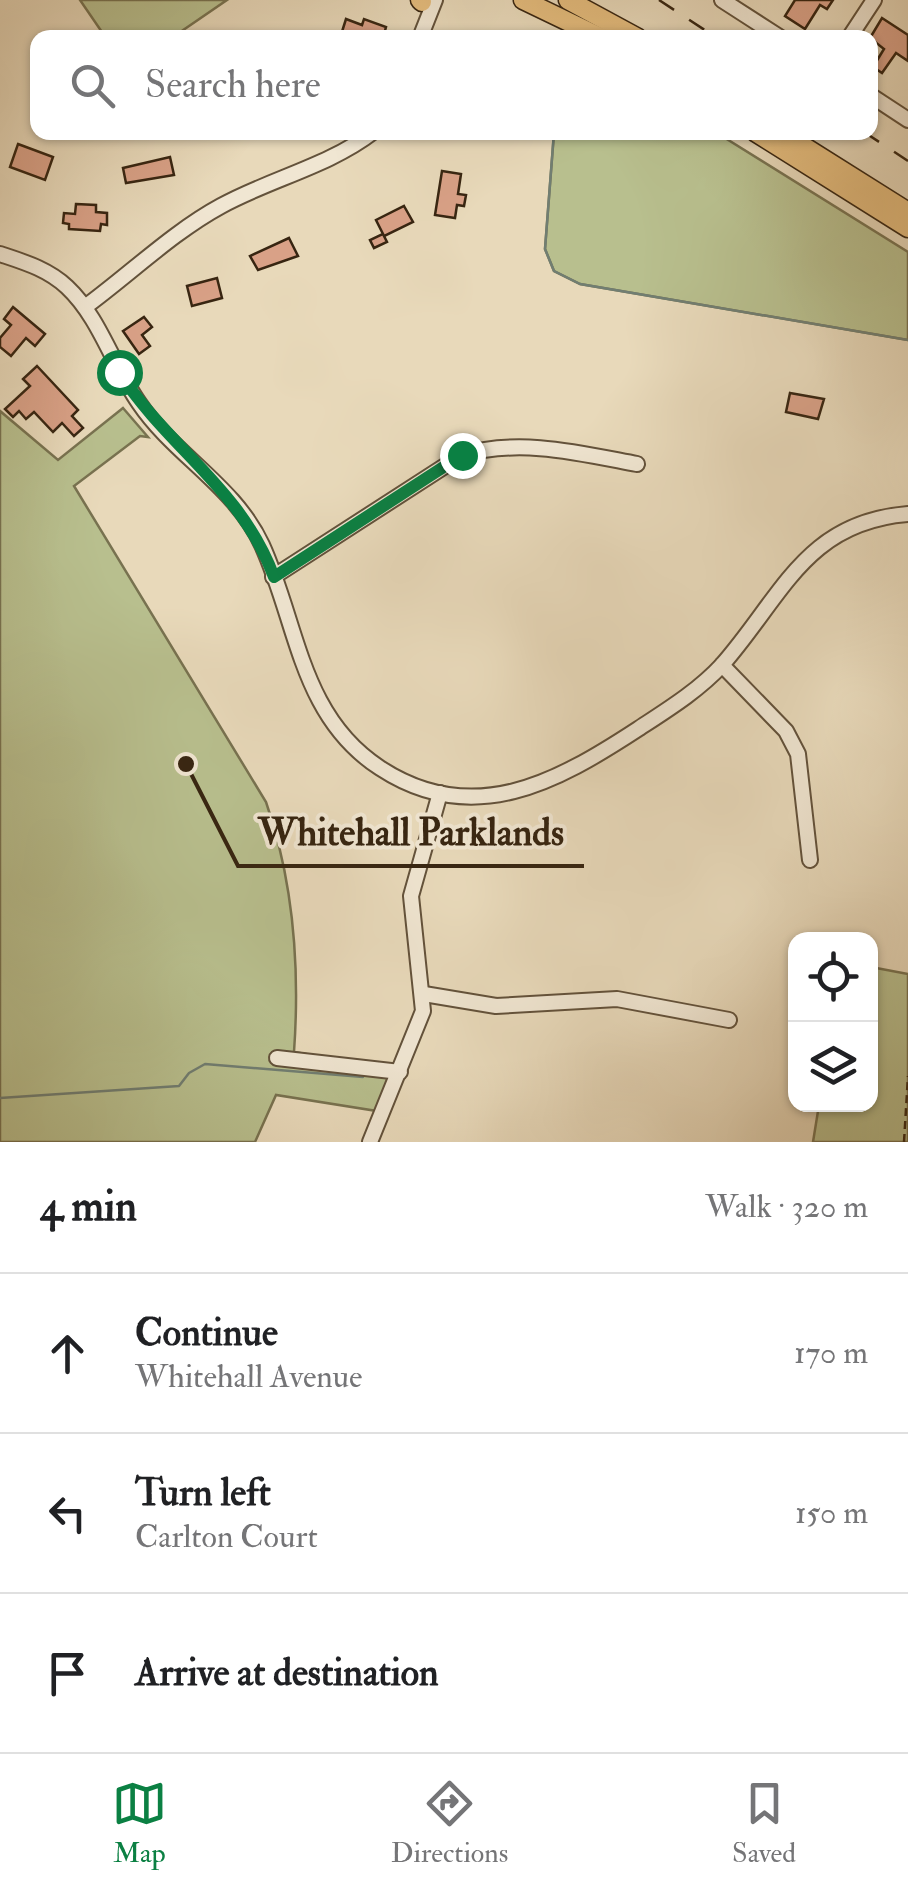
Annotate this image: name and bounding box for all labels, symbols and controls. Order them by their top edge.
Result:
search box [30,30,878,140]
icon: search [65,58,120,113]
text: Search here [145,61,321,109]
route start [97,350,143,396]
route end [440,433,486,479]
callout: Whitehall Parklands [238,798,584,866]
text: Whitehall Parklands [257,809,564,857]
map controls [788,932,878,1112]
button: locate [788,932,878,1022]
button: layers [788,1022,878,1112]
text: 4 min [40,1181,137,1233]
text: Walk · 320 m [705,1187,868,1227]
text: Continue [135,1309,278,1357]
icon: ahead [40,1326,95,1381]
text: 170 m [794,1333,868,1373]
text: Whitehall Avenue [135,1357,362,1397]
text: Turn left [135,1469,271,1517]
icon: left [40,1486,95,1541]
text: 150 m [795,1493,868,1533]
text: Carlton Court [135,1517,318,1557]
icon: arrive [40,1646,95,1701]
text: Arrive at destination [135,1649,439,1697]
tab: Map [112,1776,167,1871]
tab: Directions [391,1776,508,1871]
tab: Saved [732,1776,796,1871]

